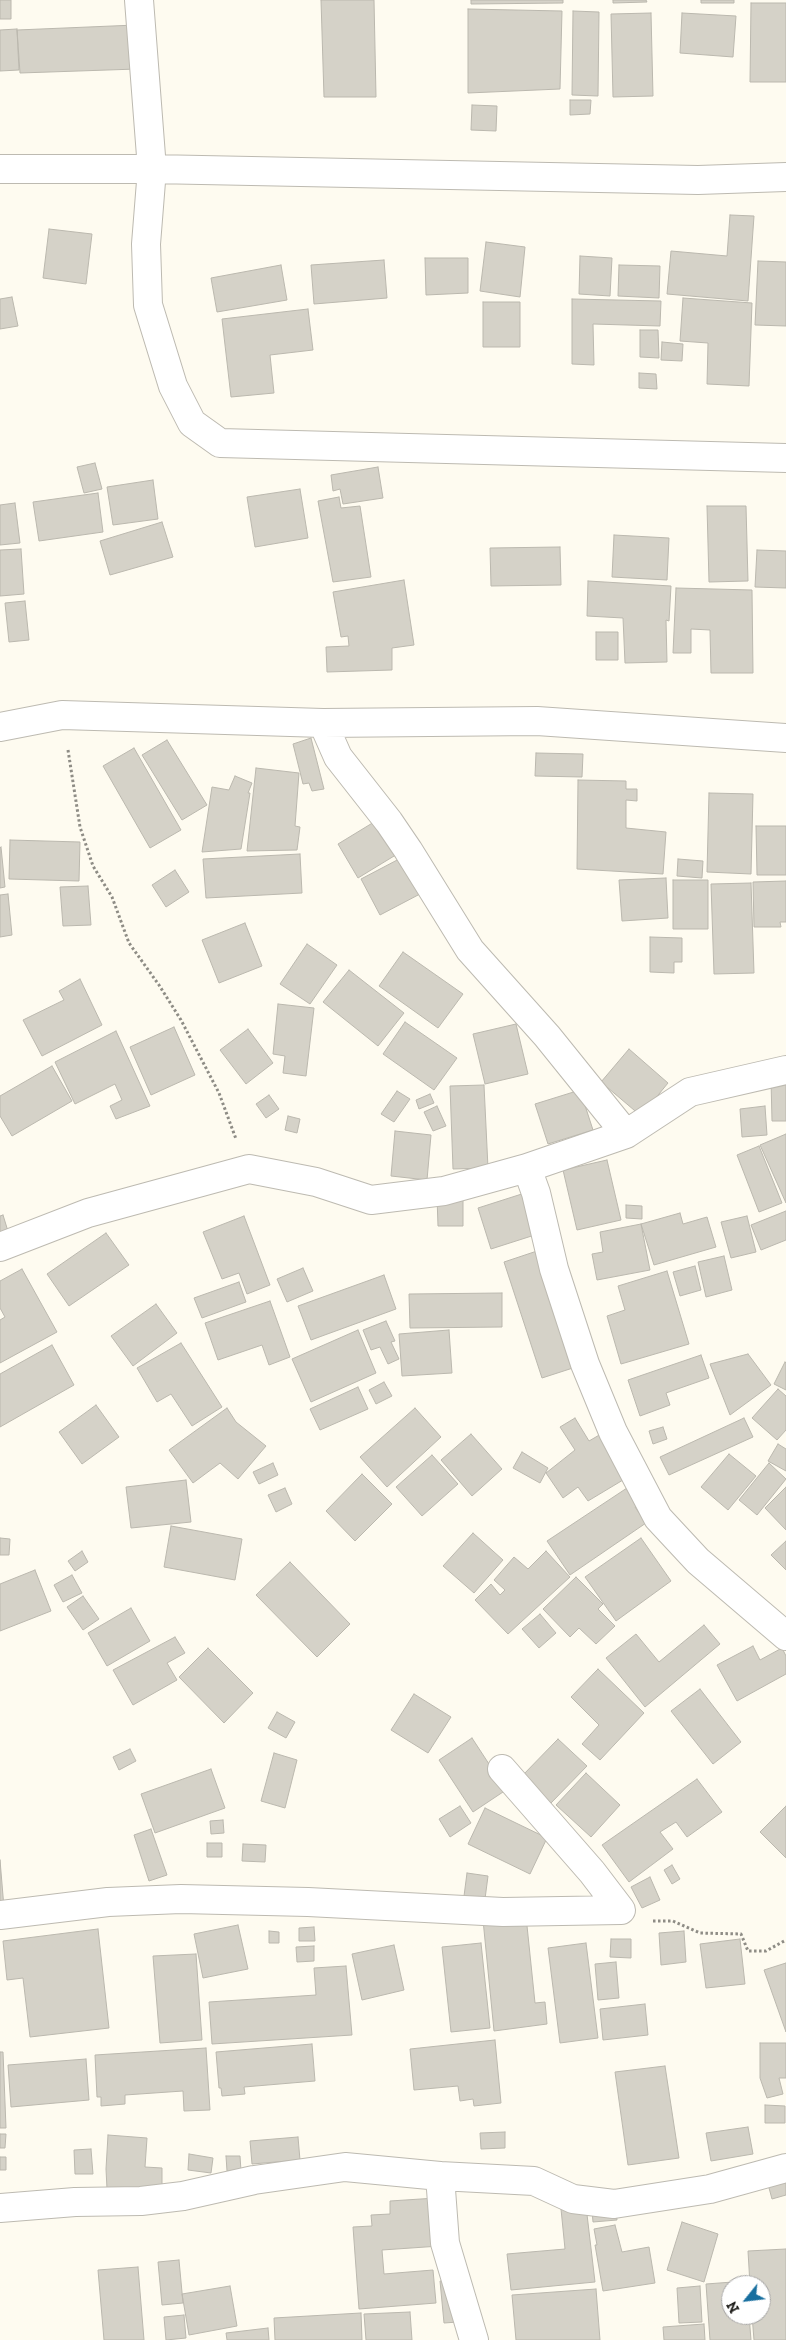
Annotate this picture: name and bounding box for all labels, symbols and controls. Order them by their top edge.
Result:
north arrow [721,2275,771,2325]
text: N [723,2298,743,2316]

